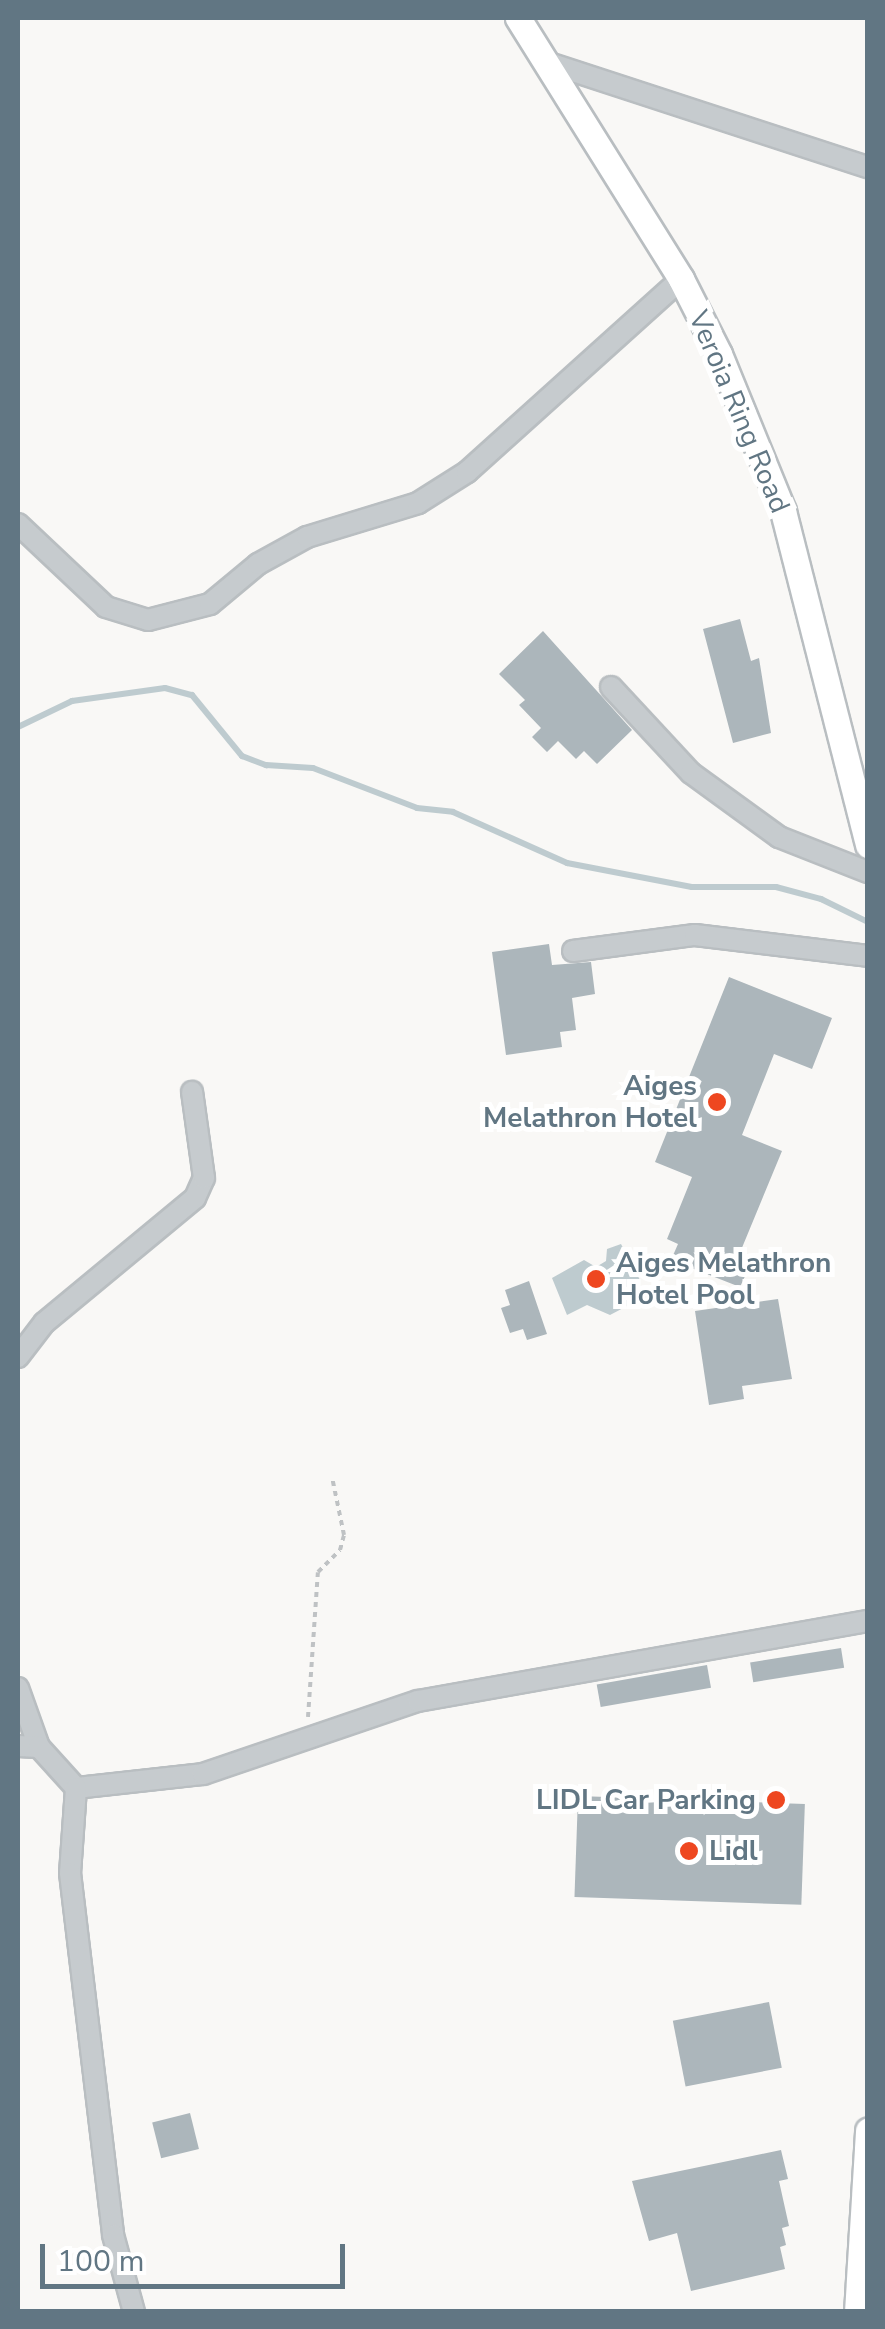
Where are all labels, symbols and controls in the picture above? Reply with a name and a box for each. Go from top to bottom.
street label: Verοia Ring Road [681,306,797,518]
place label: Aiges Melathron Hotel [483,1069,697,1135]
marker: Aiges Melathron Hotel [706,1091,728,1113]
place label: Aiges Melathron Hotel Pool [616,1246,831,1312]
marker: Aiges Melathron Hotel Pool [585,1268,607,1290]
place label: LIDL Car Parking [536,1783,756,1817]
marker: LIDL Car Parking [765,1789,787,1811]
place label: Lidl [709,1834,758,1868]
marker: Lidl [678,1840,700,1862]
scale bar [45,2224,350,2286]
text: 100 m [57,2241,144,2282]

